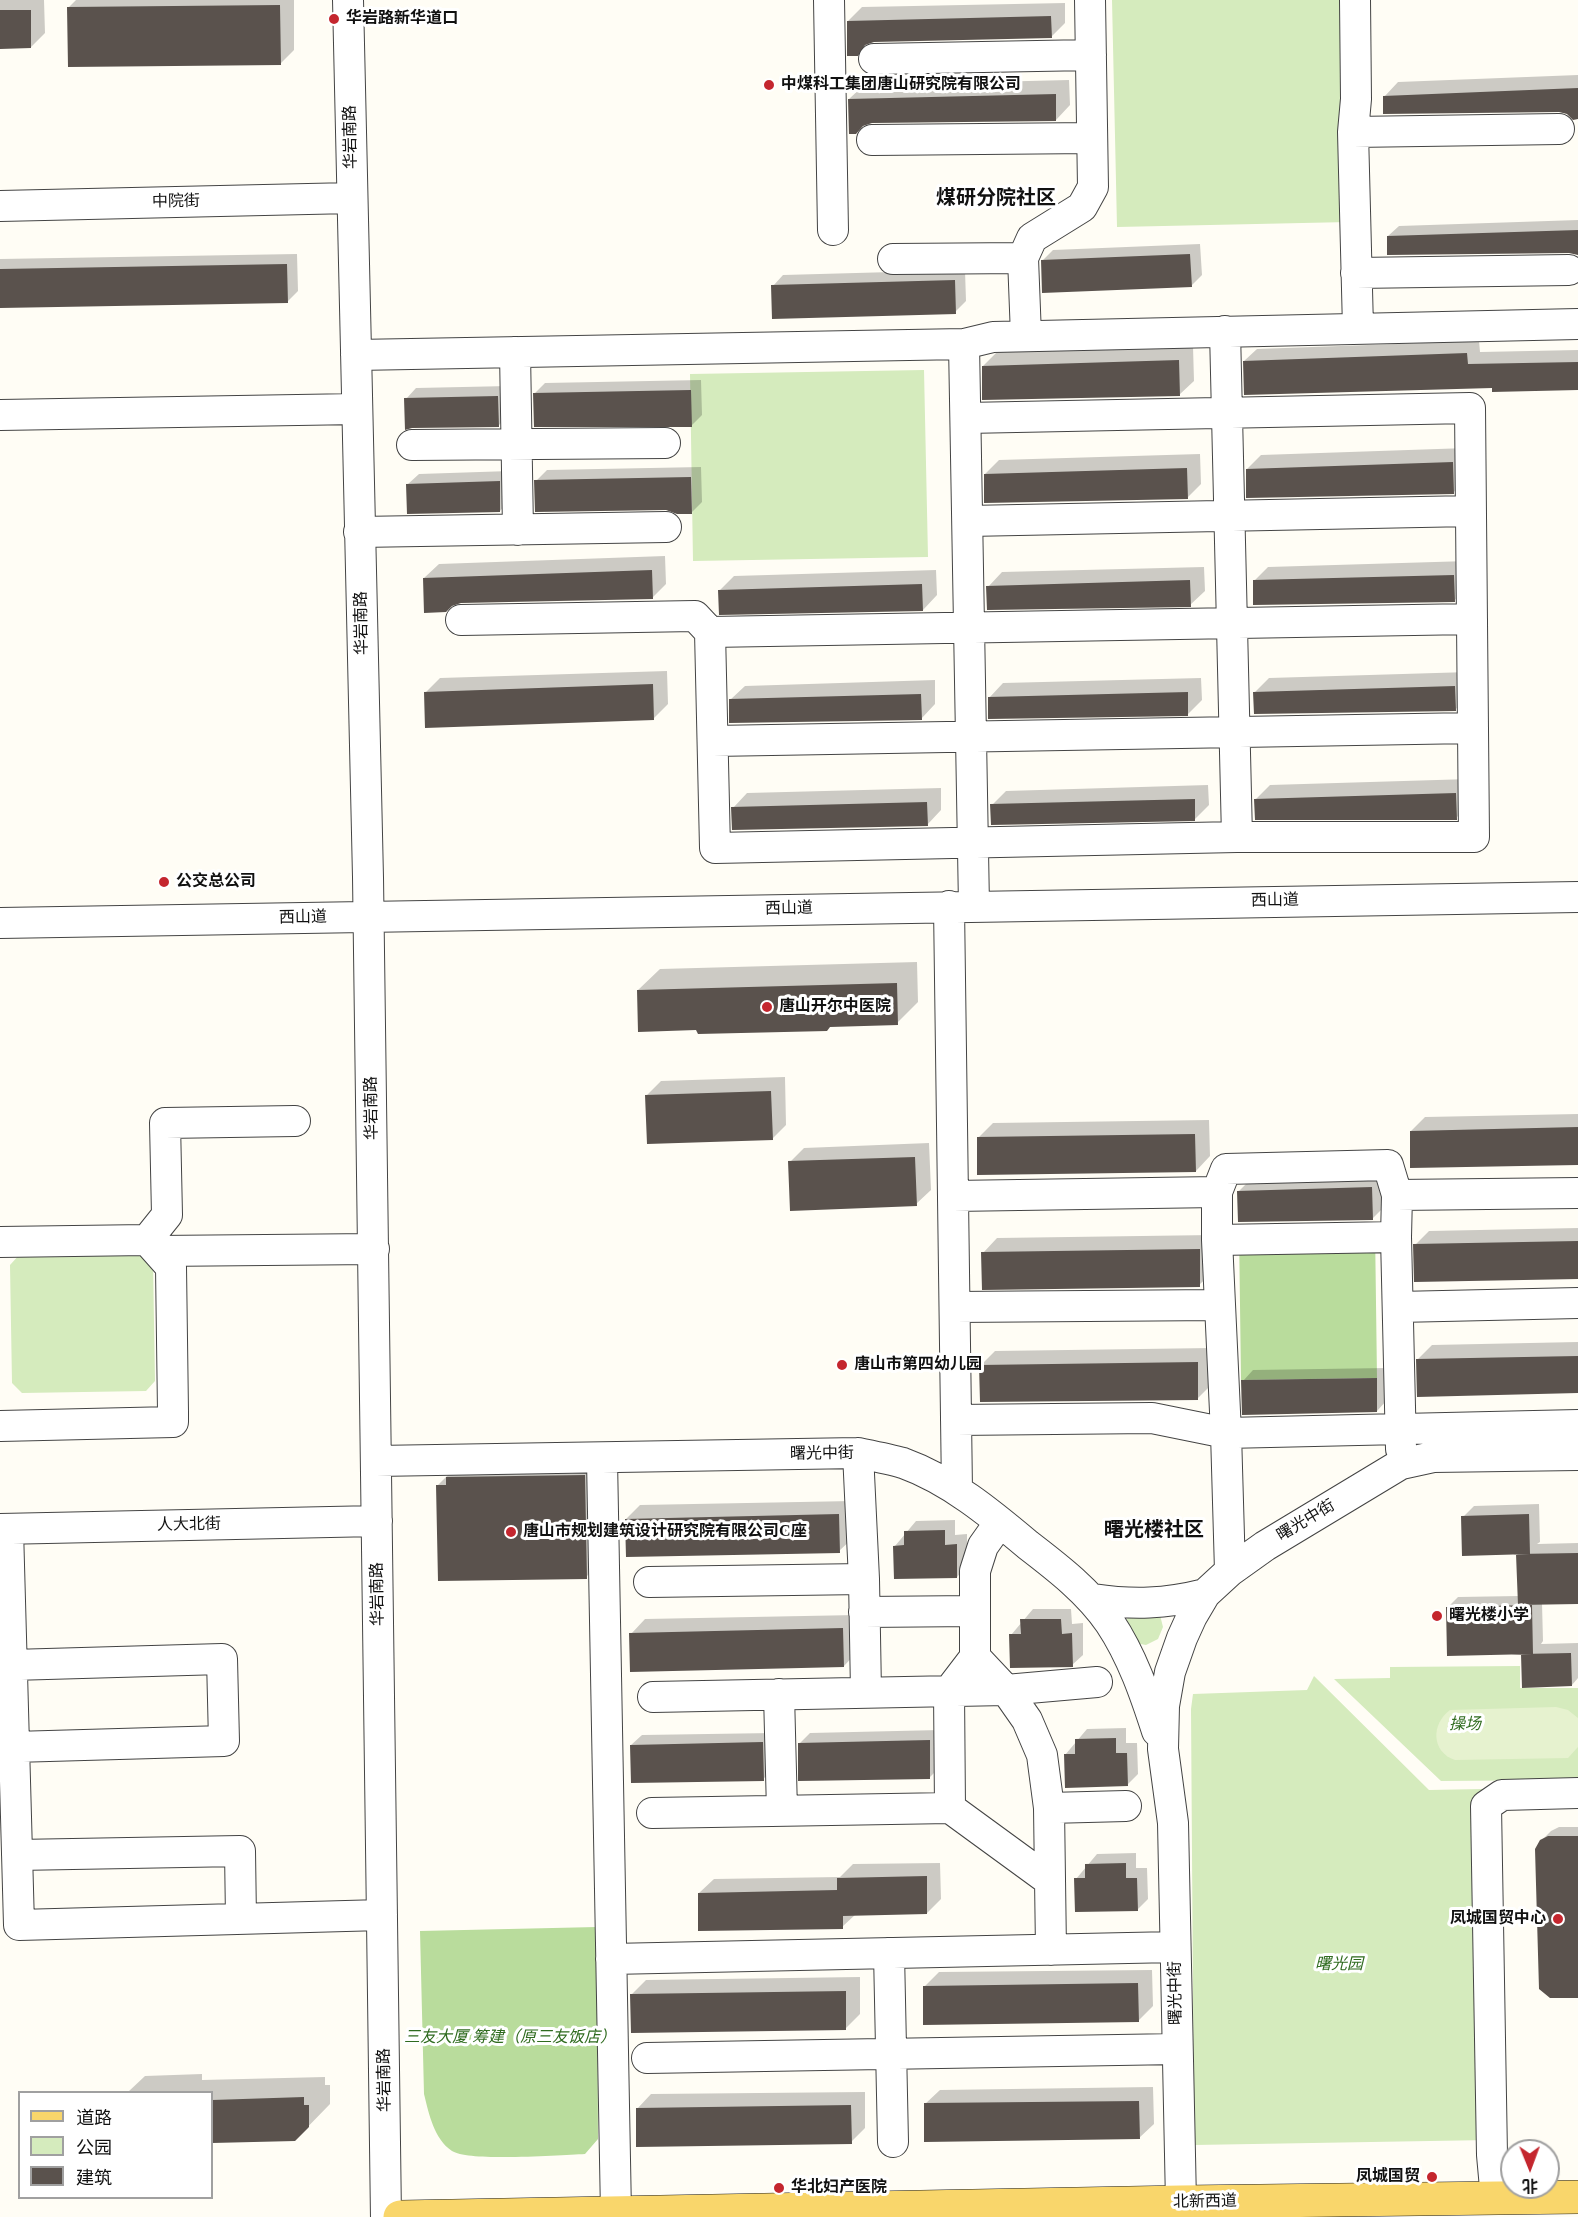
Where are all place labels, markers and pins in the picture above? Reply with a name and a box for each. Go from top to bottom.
place label: 华岩路新华道口 [346,9,458,29]
marker: 华岩路新华道口 [327,12,341,26]
place label: 中煤科工集团唐山研究院有限公司 [781,75,1021,95]
marker: 中煤科工集团唐山研究院有限公司 [762,78,776,92]
place label: 公交总公司 [176,872,256,892]
marker: 公交总公司 [157,875,171,889]
place label: 唐山开尔中医院 [779,997,891,1017]
marker: 唐山开尔中医院 [760,1000,774,1014]
place label: 唐山市第四幼儿园 [854,1355,982,1375]
marker: 唐山市第四幼儿园 [835,1358,849,1372]
place label: 唐山市规划建筑设计研究院有限公司C座 [523,1522,807,1542]
marker: 唐山市规划建筑设计研究院有限公司C座 [504,1525,518,1539]
place label: 曙光楼小学 [1449,1606,1529,1626]
marker: 曙光楼小学 [1430,1609,1444,1623]
place label: 凤城国贸中心 [1450,1909,1546,1929]
marker: 凤城国贸中心 [1551,1912,1565,1926]
place label: 凤城国贸 [1356,2167,1420,2187]
marker: 凤城国贸 [1425,2170,1439,2184]
place label: 华北妇产医院 [791,2178,887,2198]
marker: 华北妇产医院 [772,2181,786,2195]

